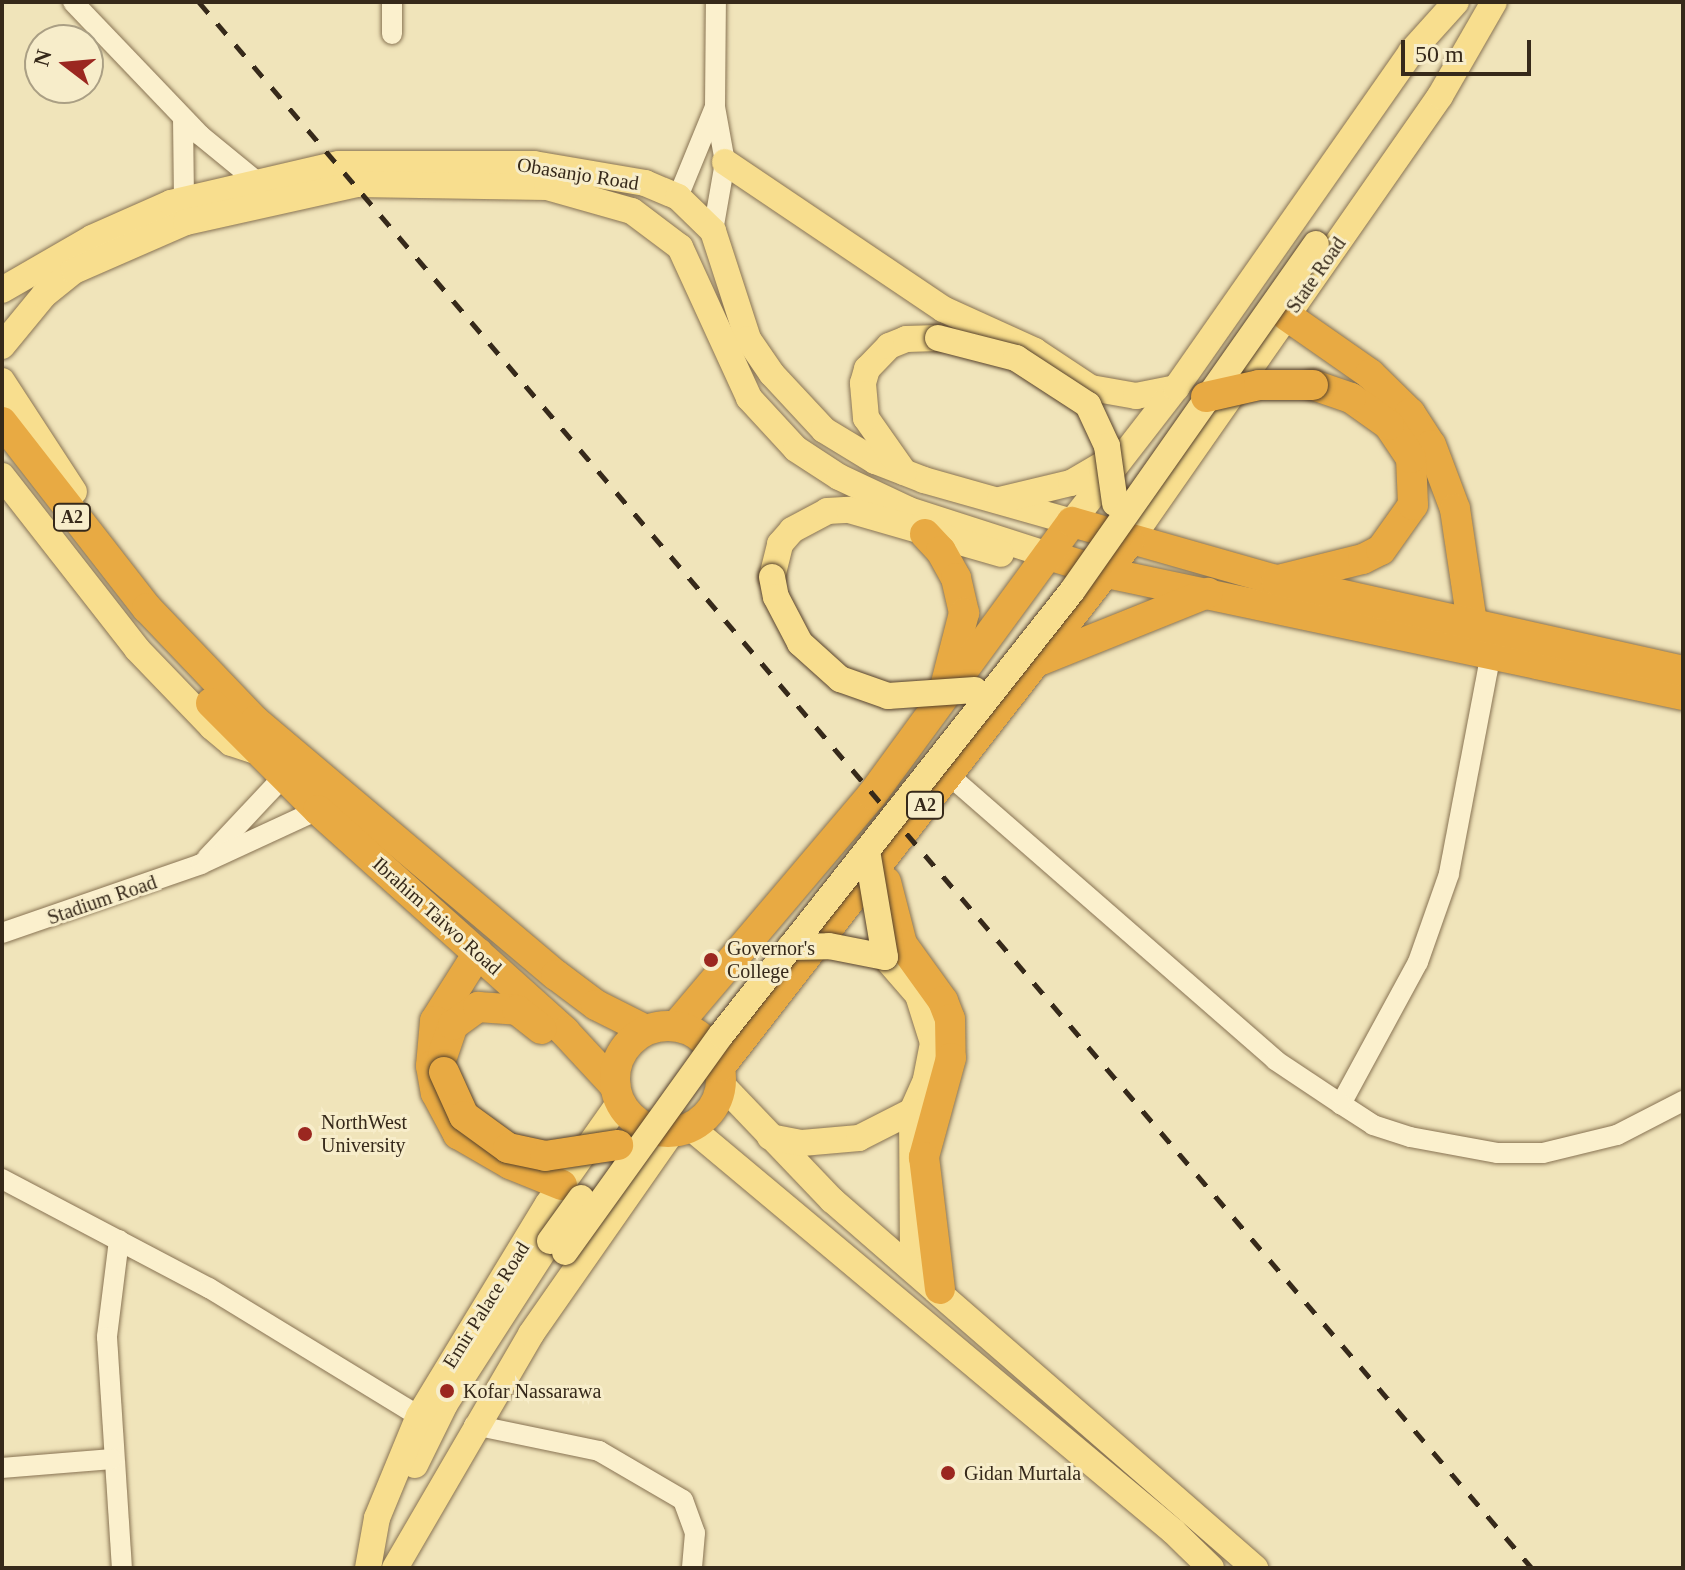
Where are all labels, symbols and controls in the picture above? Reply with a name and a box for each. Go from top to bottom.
north arrow [24,24,104,104]
scale bar [1405,24,1535,74]
text: 50 m [1415,41,1464,67]
text: N [28,47,57,69]
street label: Obasanjo Road [516,153,640,195]
street label: State Road [1281,232,1351,318]
road number: A2 [52,503,92,531]
road number: A2 [905,791,945,819]
street label: Ibrahim Taiwo Road [368,852,506,980]
street label: Stadium Road [44,870,160,930]
place label: Governor's College [727,936,815,983]
marker: Governor's College [702,951,720,969]
place label: NorthWest University [321,1110,407,1157]
marker: NorthWest University [296,1125,314,1143]
street label: Emir Palace Road [438,1237,534,1373]
place label: Kofar Nassarawa [463,1379,601,1403]
marker: Kofar Nassarawa [438,1382,456,1400]
place label: Gidan Murtala [964,1461,1081,1485]
marker: Gidan Murtala [939,1464,957,1482]

